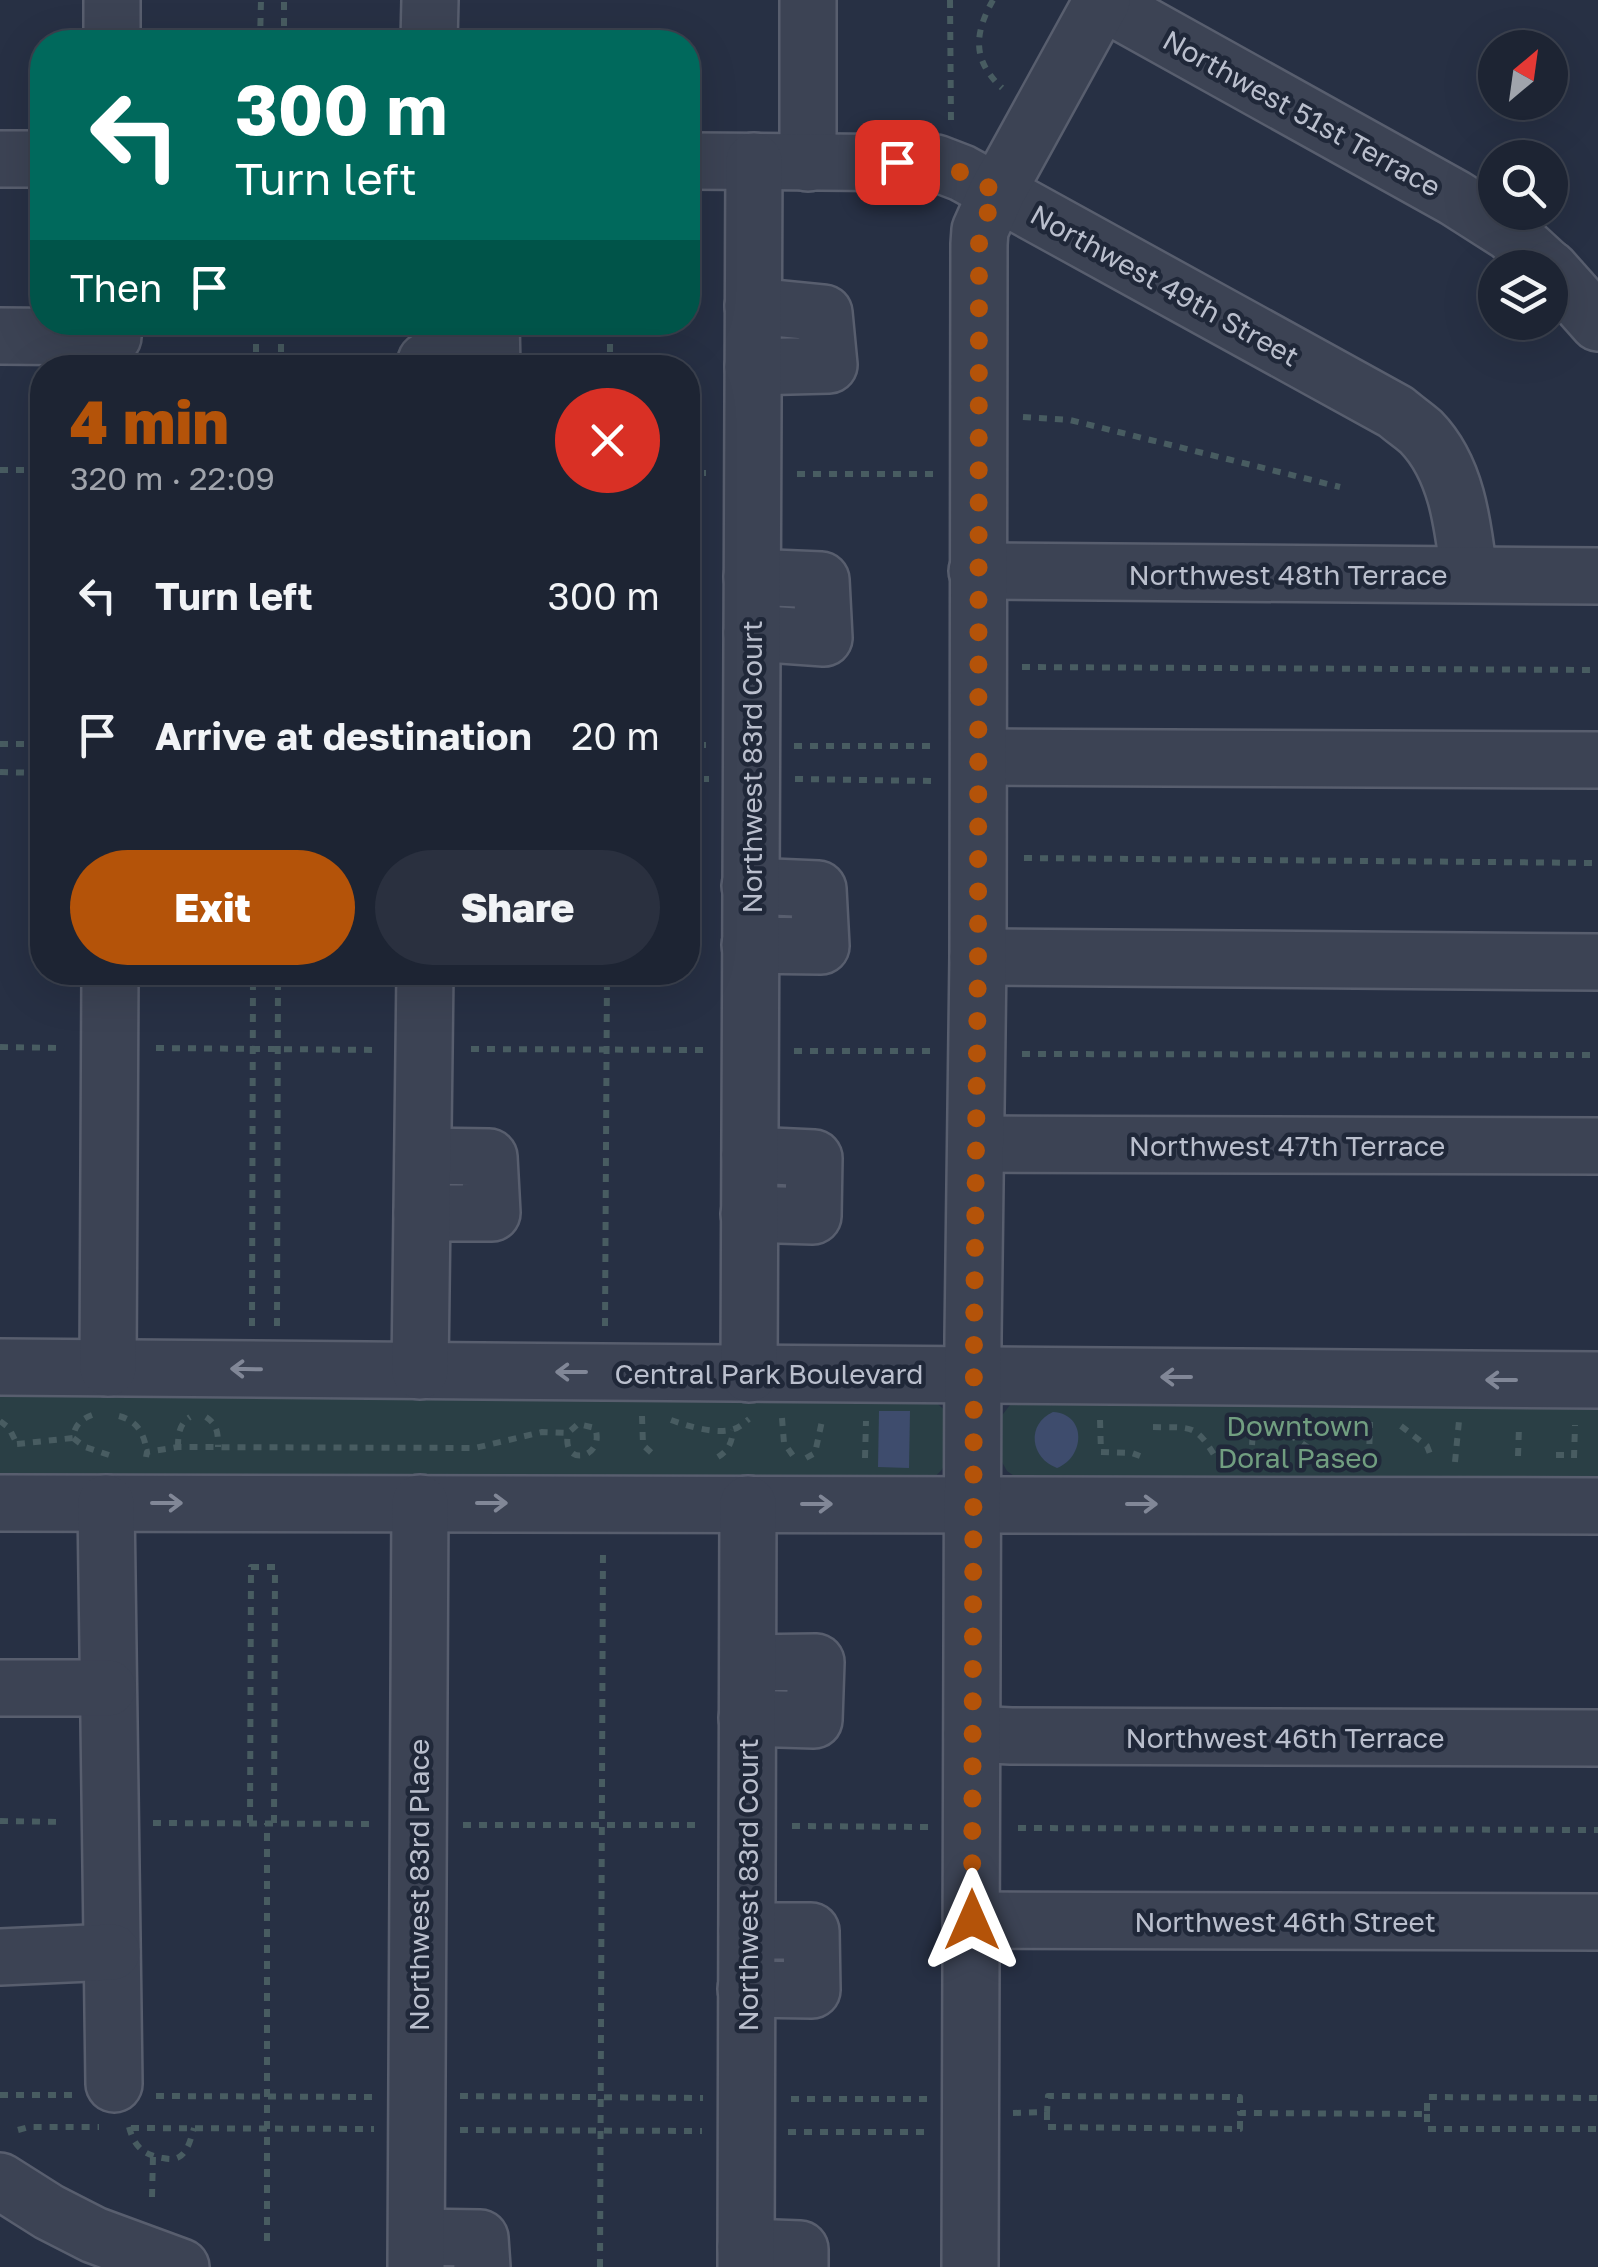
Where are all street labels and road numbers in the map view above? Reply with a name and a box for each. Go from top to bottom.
street label: Northwest 51st Terrace [1157,23,1447,203]
street label: Northwest 49th Street [1025,197,1305,373]
street label: Northwest 48th Terrace [1129,558,1447,591]
street label: Northwest 83rd Court [735,620,768,914]
street label: Northwest 47th Terrace [1129,1129,1445,1162]
street label: Central Park Boulevard [615,1357,923,1390]
street label: Northwest 46th Terrace [1126,1721,1444,1754]
street label: Northwest 83rd Court [731,1738,764,2032]
street label: Northwest 83rd Place [402,1739,435,2031]
street label: Northwest 46th Street [1134,1905,1436,1938]

